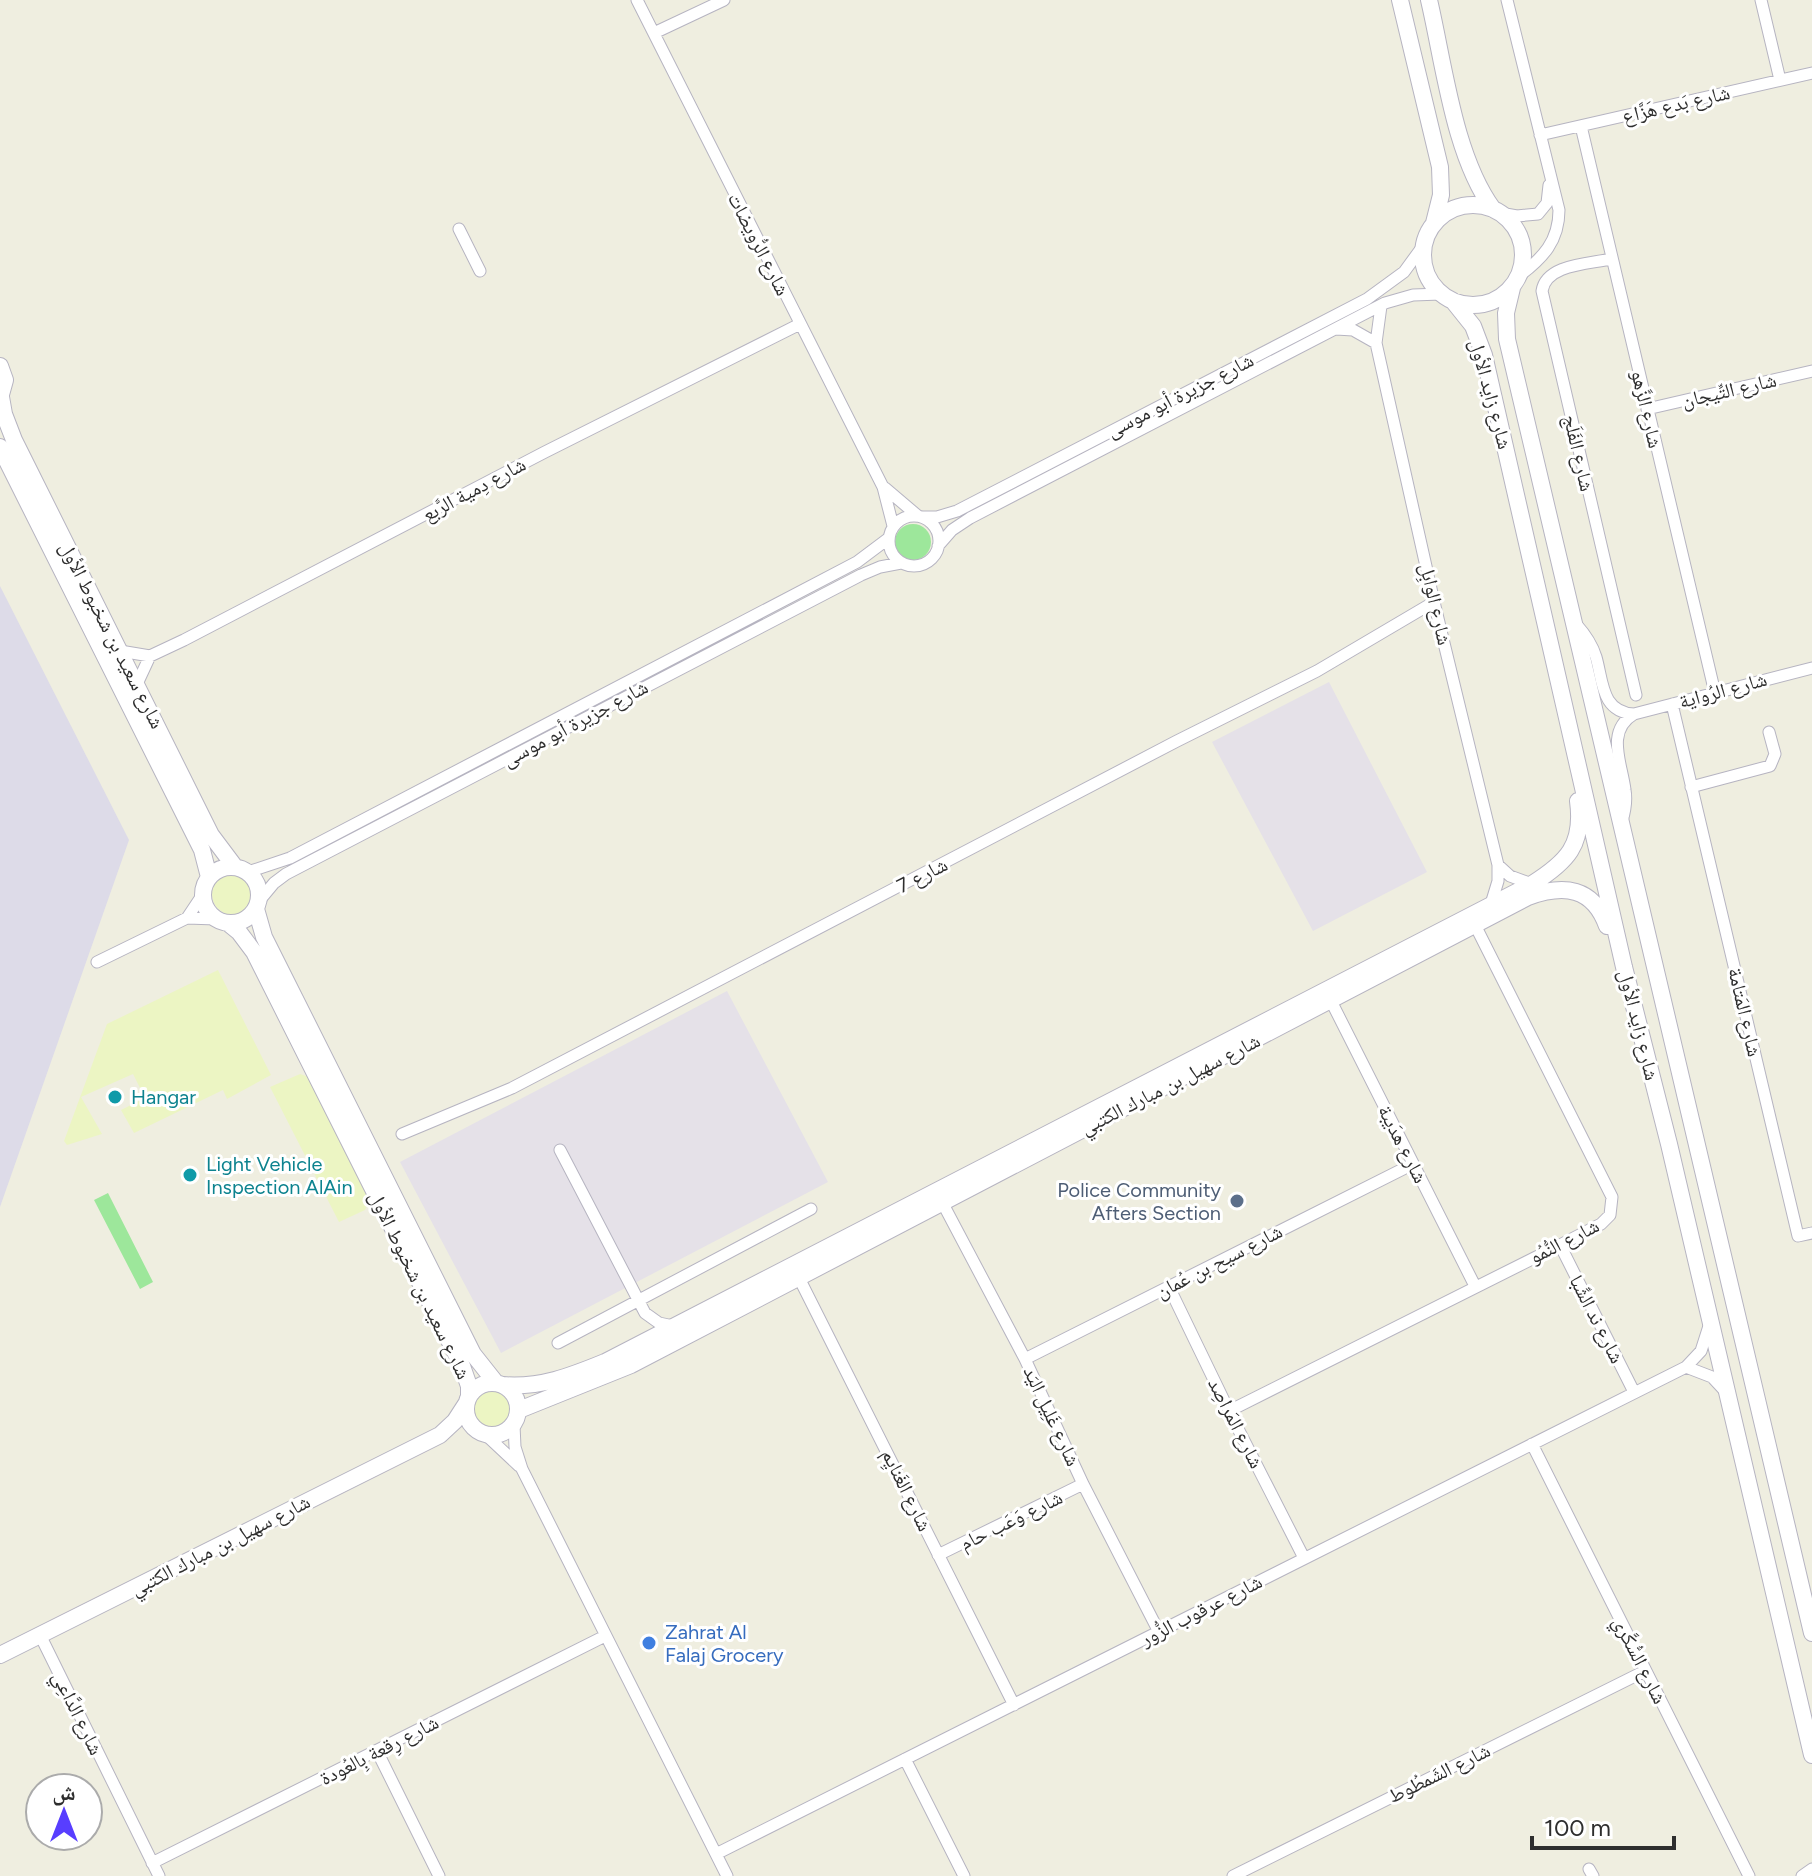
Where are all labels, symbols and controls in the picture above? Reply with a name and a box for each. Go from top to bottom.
street label: شارع بَدع هَزَّاع [1620,80,1733,129]
street label: شارع الرُّويضات [722,189,795,300]
street label: شارع زايد الأول [1464,336,1517,452]
street label: شارع جزيرة أبو موسى [1102,348,1258,443]
street label: شارع التِّيجان [1679,367,1779,414]
street label: شارع الزَّهو [1625,368,1668,451]
street label: شارع الفَلَج [1558,412,1599,494]
street label: شارع دِمية الرَّبع [418,452,530,527]
street label: شارع سعيد بن شخبوط الأول [54,538,170,733]
street label: شارع الوابِل [1412,561,1457,648]
street label: شارع الرُواية [1676,667,1770,714]
street label: شارع جزيرة أبو موسى [498,674,653,772]
street label: شارع 7 [893,852,952,899]
street label: شارع المَتامة [1722,965,1767,1059]
street label: شارع زايد الأول [1613,967,1664,1083]
street label: شارع سهيل بن مبارك الكتبي [1076,1028,1266,1143]
place label: Hangar [131,1085,196,1109]
marker: Hangar [106,1088,124,1106]
street label: شارع هدَيبة [1372,1101,1433,1187]
place label: Light Vehicle Inspection AlAin [206,1152,353,1199]
marker: Light Vehicle Inspection AlAin [181,1166,199,1184]
place label: Police Community Afters Section [1057,1178,1221,1225]
street label: شارع سعيد بن شخبوط الأول [363,1187,476,1384]
marker: Police Community Afters Section [1228,1192,1246,1210]
street label: شارع النُّمُو [1525,1213,1604,1270]
street label: شارع سيح بن عُمان [1152,1219,1287,1304]
street label: شارع ند الشِّبا [1564,1271,1629,1368]
street label: شارع غَلِيل اليَد [1017,1362,1086,1470]
street label: شارع المَراصِد [1202,1374,1269,1473]
street label: شارع الغَنايِم [874,1445,937,1536]
street label: شارع وَعَب حام [956,1485,1067,1557]
street label: شارع سهيل بن مبارك الكتبي [126,1489,316,1604]
street label: شارع عرقوب الزُّور [1135,1569,1266,1652]
street label: شارع السُّكَّري [1604,1612,1672,1710]
place label: Zahrat Al Falaj Grocery [665,1620,784,1667]
marker: Zahrat Al Falaj Grocery [640,1634,658,1652]
street label: شارع الدَّاعِي [44,1667,109,1761]
street label: شارع رِقعة بِالعُودة [316,1710,444,1793]
street label: شارع الشَمطُوط [1384,1738,1494,1809]
north arrow [24,1772,104,1852]
text: ش [52,1779,76,1806]
scale bar [1532,1800,1674,1850]
text: 100 m [1544,1813,1611,1842]

